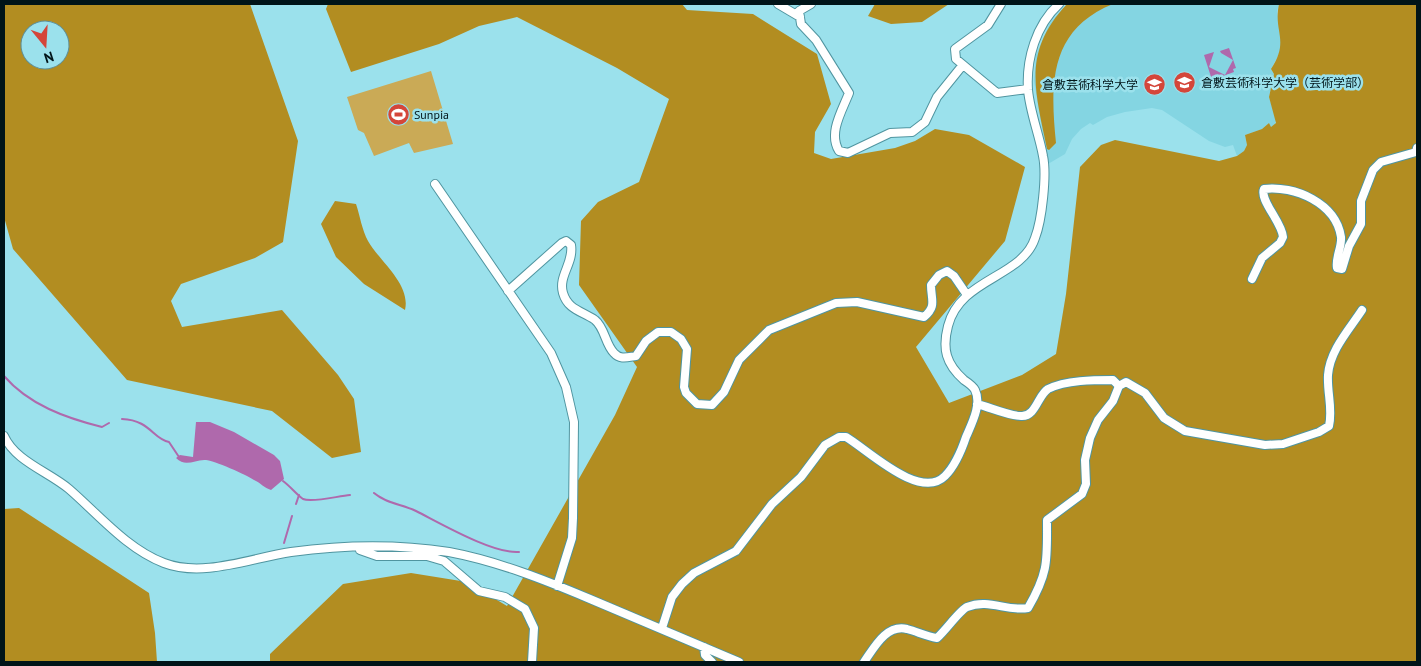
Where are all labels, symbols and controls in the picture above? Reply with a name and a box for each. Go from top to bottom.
north arrow [20,20,70,70]
text: N [42,47,56,67]
school or university icon: 倉敷芸術科学大学（芸術学部） [1173,70,1197,94]
school or university icon: 倉敷芸術科学大学 [1142,72,1166,96]
place label: 倉敷芸術科学大学（芸術学部） [1201,75,1369,90]
place label: 倉敷芸術科学大学 [1042,77,1138,92]
sports icon: Sunpia [386,102,410,126]
place label: Sunpia [414,107,449,122]

